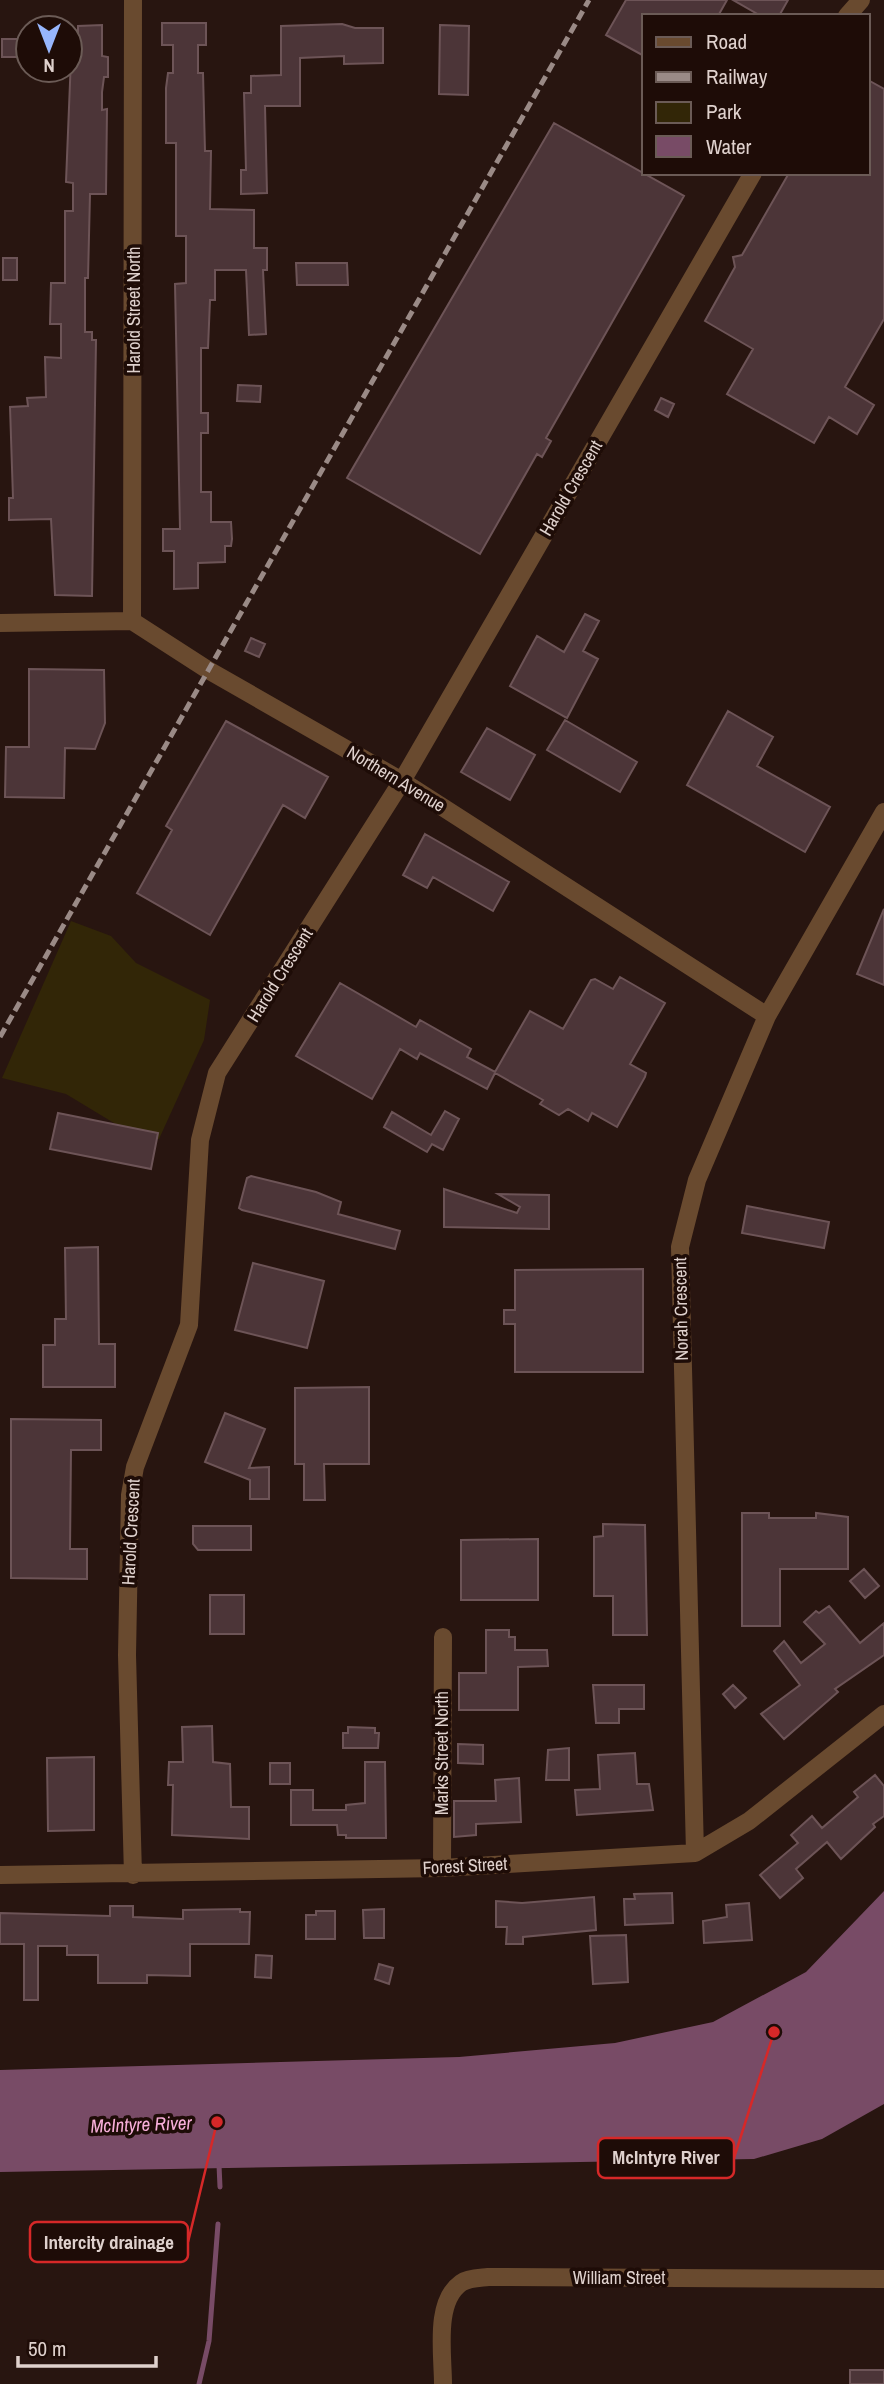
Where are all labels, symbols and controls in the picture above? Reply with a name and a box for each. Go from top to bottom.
north arrow [14,14,84,84]
legend [642,14,870,175]
text: Road [706,27,747,56]
text: N [43,53,55,79]
text: Railway [706,62,768,91]
text: Park [706,97,742,126]
text: Water [706,132,752,161]
street label: Harold Street North [121,246,146,374]
street label: Harold Crescent [533,435,608,540]
street label: Northern Avenue [342,739,450,818]
street label: Harold Crescent [241,923,318,1027]
street label: Norah Crescent [667,1257,694,1361]
street label: Harold Crescent [115,1478,146,1586]
street label: Marks Street North [429,1691,454,1815]
street label: Forest Street [422,1851,508,1880]
water label: McIntyre River [90,2109,193,2139]
callout: McIntyre River [598,2138,734,2178]
text: McIntyre River [612,2144,720,2170]
callout: Intercity drainage [30,2222,188,2262]
text: Intercity drainage [44,2229,174,2255]
street label: William Street [573,2265,665,2290]
scale bar [18,2324,156,2368]
text: 50 m [28,2334,66,2363]

